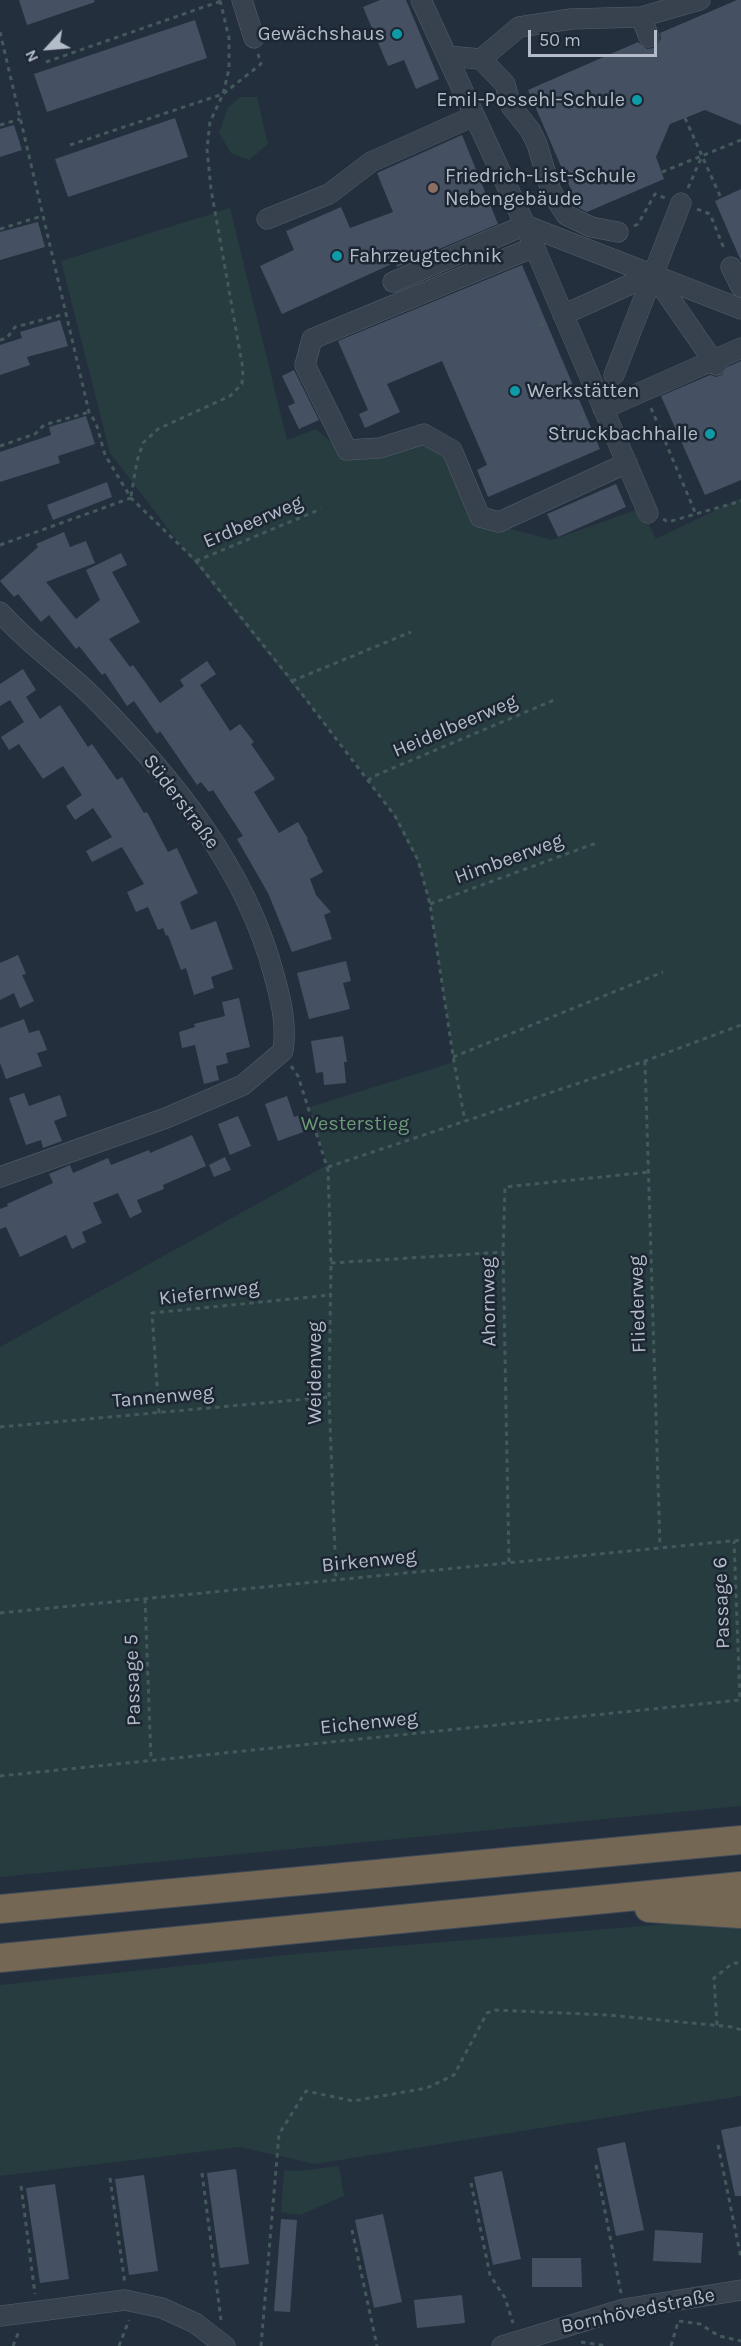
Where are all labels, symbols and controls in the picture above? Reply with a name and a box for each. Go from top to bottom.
north arrow [18,18,78,78]
scale bar [531,18,660,56]
place label: Gewächshaus [258,22,385,46]
marker: Gewächshaus [390,27,404,41]
text: 50 m [539,29,581,51]
text: N [20,47,42,65]
place label: Emil-Possehl-Schule [436,88,625,112]
marker: Emil-Possehl-Schule [630,93,644,107]
place label: Friedrich-List-Schule Nebengebäude [445,164,636,211]
marker: Friedrich-List-Schule Nebengebäude [426,181,440,195]
place label: Fahrzeugtechnik [349,244,502,268]
marker: Fahrzeugtechnik [330,249,344,263]
place label: Werkstätten [527,379,639,403]
marker: Werkstätten [508,384,522,398]
place label: Struckbachhalle [548,422,698,446]
marker: Struckbachhalle [703,427,717,441]
street label: Erdbeerweg [200,490,306,554]
street label: Heidelbeerweg [389,689,521,763]
street label: Süderstraße [138,750,224,854]
street label: Himbeerweg [451,828,567,890]
park label: Westerstieg [301,1112,409,1136]
street label: Fliederweg [624,1255,652,1353]
street label: Ahornweg [476,1257,502,1347]
street label: Kiefernweg [157,1275,261,1311]
street label: Weidenweg [303,1321,327,1425]
street label: Tannenweg [111,1381,215,1413]
street label: Birkenweg [320,1544,418,1578]
street label: Passage 6 [708,1557,736,1649]
street label: Passage 5 [119,1634,147,1726]
street label: Eichenweg [319,1706,419,1740]
street label: Bornhövedstraße [559,2283,717,2339]

